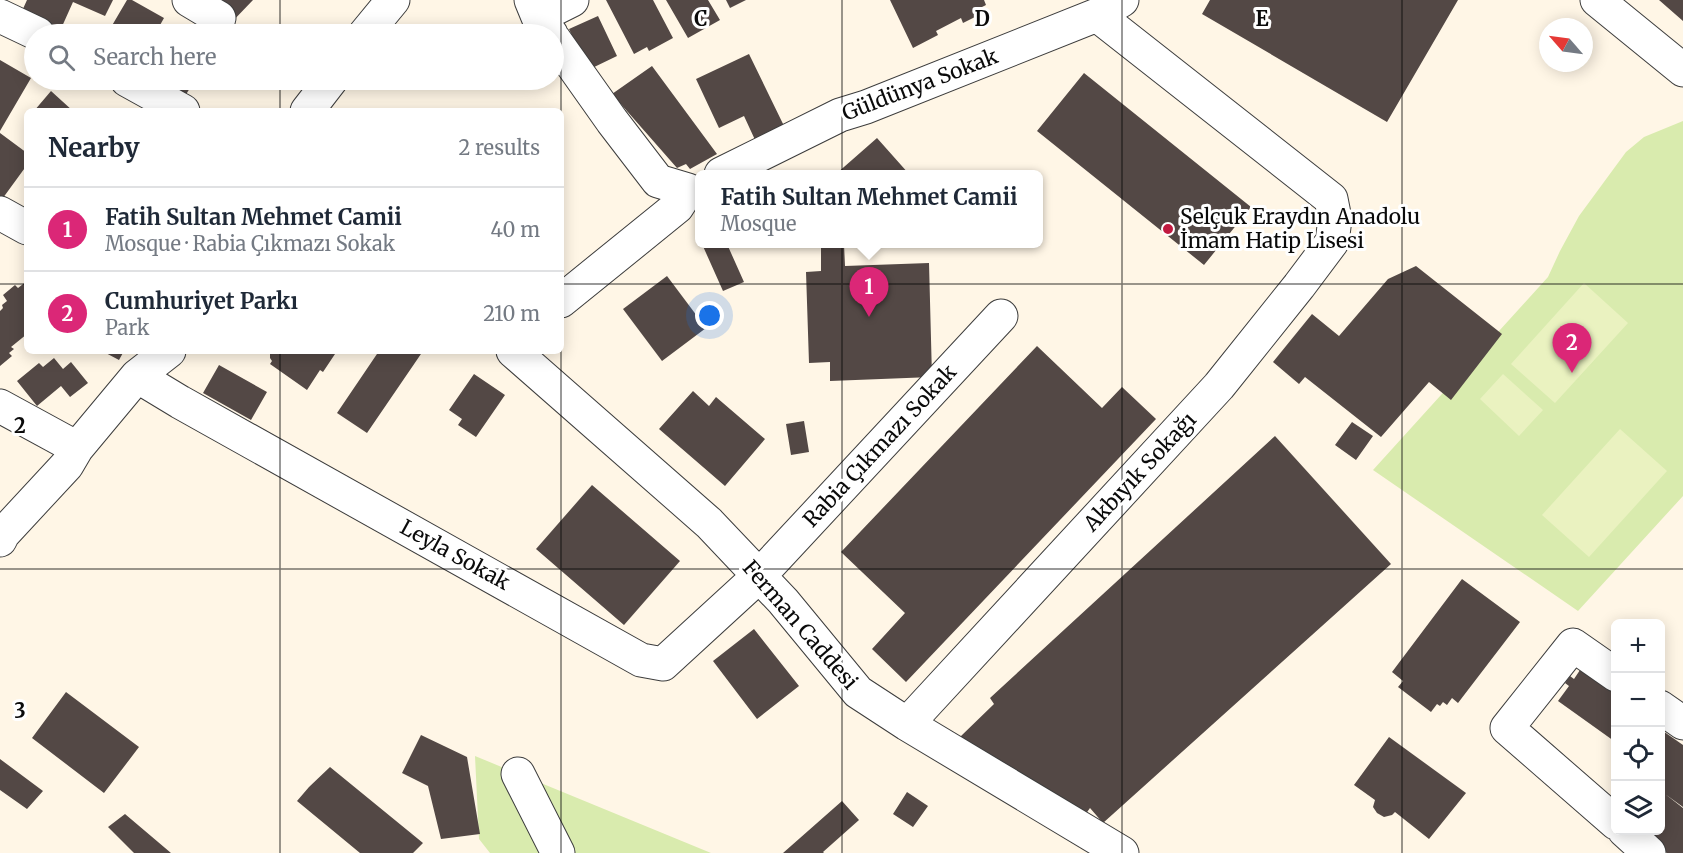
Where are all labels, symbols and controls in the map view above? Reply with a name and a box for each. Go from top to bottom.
text: C [694,6,708,31]
text: D [974,6,990,31]
text: E [1255,6,1269,31]
north arrow [1539,18,1593,72]
search box [24,24,564,90]
icon: search [45,41,78,74]
street label: Güldünya Sokak [838,42,1002,127]
text: Search here [93,43,216,71]
text: Nearby [48,131,140,164]
text: 2 results [458,135,540,160]
popup [695,170,1043,248]
text: Fatih Sultan Mehmet Camii [721,183,1017,211]
text: Fatih Sultan Mehmet Camii [105,203,402,231]
place label: Selçuk Eraydın Anadolu İmam Hatip Lisesi [1180,203,1420,254]
text: Mosque [721,211,796,236]
text: 1 [63,217,72,242]
text: 40 m [490,217,540,242]
marker: Selçuk Eraydın Anadolu İmam Hatip Lisesi [1161,222,1175,236]
text: Mosque · Rabia Çıkmazı Sokak [105,231,395,256]
pin: 1 [850,268,888,317]
text: Cumhuriyet Parkı [105,287,298,315]
text: 2 [62,301,73,326]
text: 210 m [483,301,540,326]
your location [695,301,724,330]
text: Park [105,315,149,340]
pin: 2 [1552,324,1592,373]
street label: Rabia Çıkmazı Sokak [797,358,963,533]
street label: Akbıyık Sokağı [1077,406,1202,538]
text: 2 [14,413,26,438]
street label: Leyla Sokak [396,513,515,596]
street label: Ferman Caddesi [737,555,864,695]
map controls [1611,619,1665,835]
button: + [1611,619,1665,673]
button: − [1611,673,1665,727]
text: 3 [14,698,26,723]
button: locate [1611,727,1665,781]
button: layers [1611,781,1665,835]

